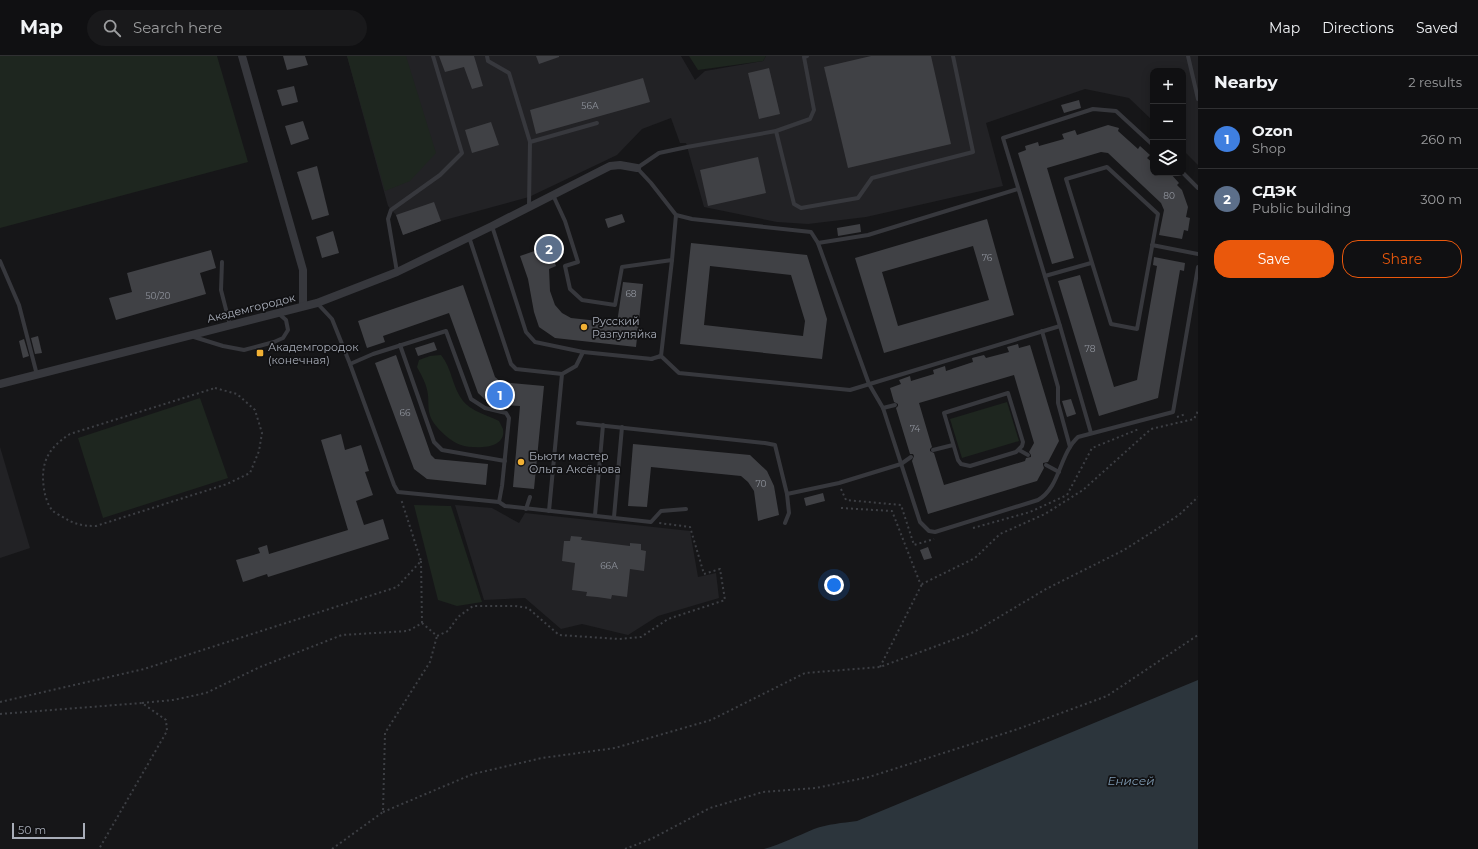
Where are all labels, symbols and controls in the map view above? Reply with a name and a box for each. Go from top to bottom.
search box [87,10,367,46]
text: Map [20,16,63,39]
icon: search [101,17,123,39]
text: Search here [133,18,222,37]
text: Map [1269,19,1300,37]
text: Directions [1322,19,1394,37]
text: Saved [1416,19,1458,37]
map controls [1150,68,1186,176]
button: + [1150,68,1186,104]
text: Nearby [1214,72,1278,92]
text: 2 results [1408,74,1462,90]
house number: 56А [581,100,599,111]
button: − [1150,104,1186,140]
text: Ozon [1252,121,1293,140]
text: 1 [1224,131,1230,147]
text: 260 m [1421,131,1462,147]
button: layers [1150,140,1186,176]
text: Shop [1252,140,1286,156]
text: СДЭК [1252,181,1297,200]
house number: 80 [1163,190,1175,201]
text: 2 [1223,191,1231,207]
text: 300 m [1420,191,1462,207]
text: Public building [1252,200,1351,216]
pin: 2 [536,234,562,264]
button: Save [1214,240,1334,278]
button: Share [1342,240,1462,278]
house number: 76 [982,252,993,263]
house number: 68 [625,288,637,299]
house number: 50/20 [146,290,171,301]
street label: Академгородок [205,290,297,326]
place label: Русский Разгуляйка [592,314,657,341]
marker: Русский Разгуляйка [579,322,589,332]
place label: Академгородок (конечная) [268,340,359,367]
house number: 78 [1085,343,1096,354]
marker: Академгородок (конечная) [255,348,265,358]
pin: 1 [487,380,513,410]
house number: 66 [400,407,411,418]
house number: 74 [910,423,920,434]
place label: Бьюти мастер Oльга Аксёнова [529,449,621,476]
marker: Бьюти мастер Oльга Аксёнова [516,457,526,467]
house number: 70 [755,478,767,489]
house number: 66А [600,560,618,571]
your location [824,575,844,595]
water label: Енисей [1108,773,1154,788]
scale bar [12,821,85,840]
text: 50 m [18,823,46,837]

